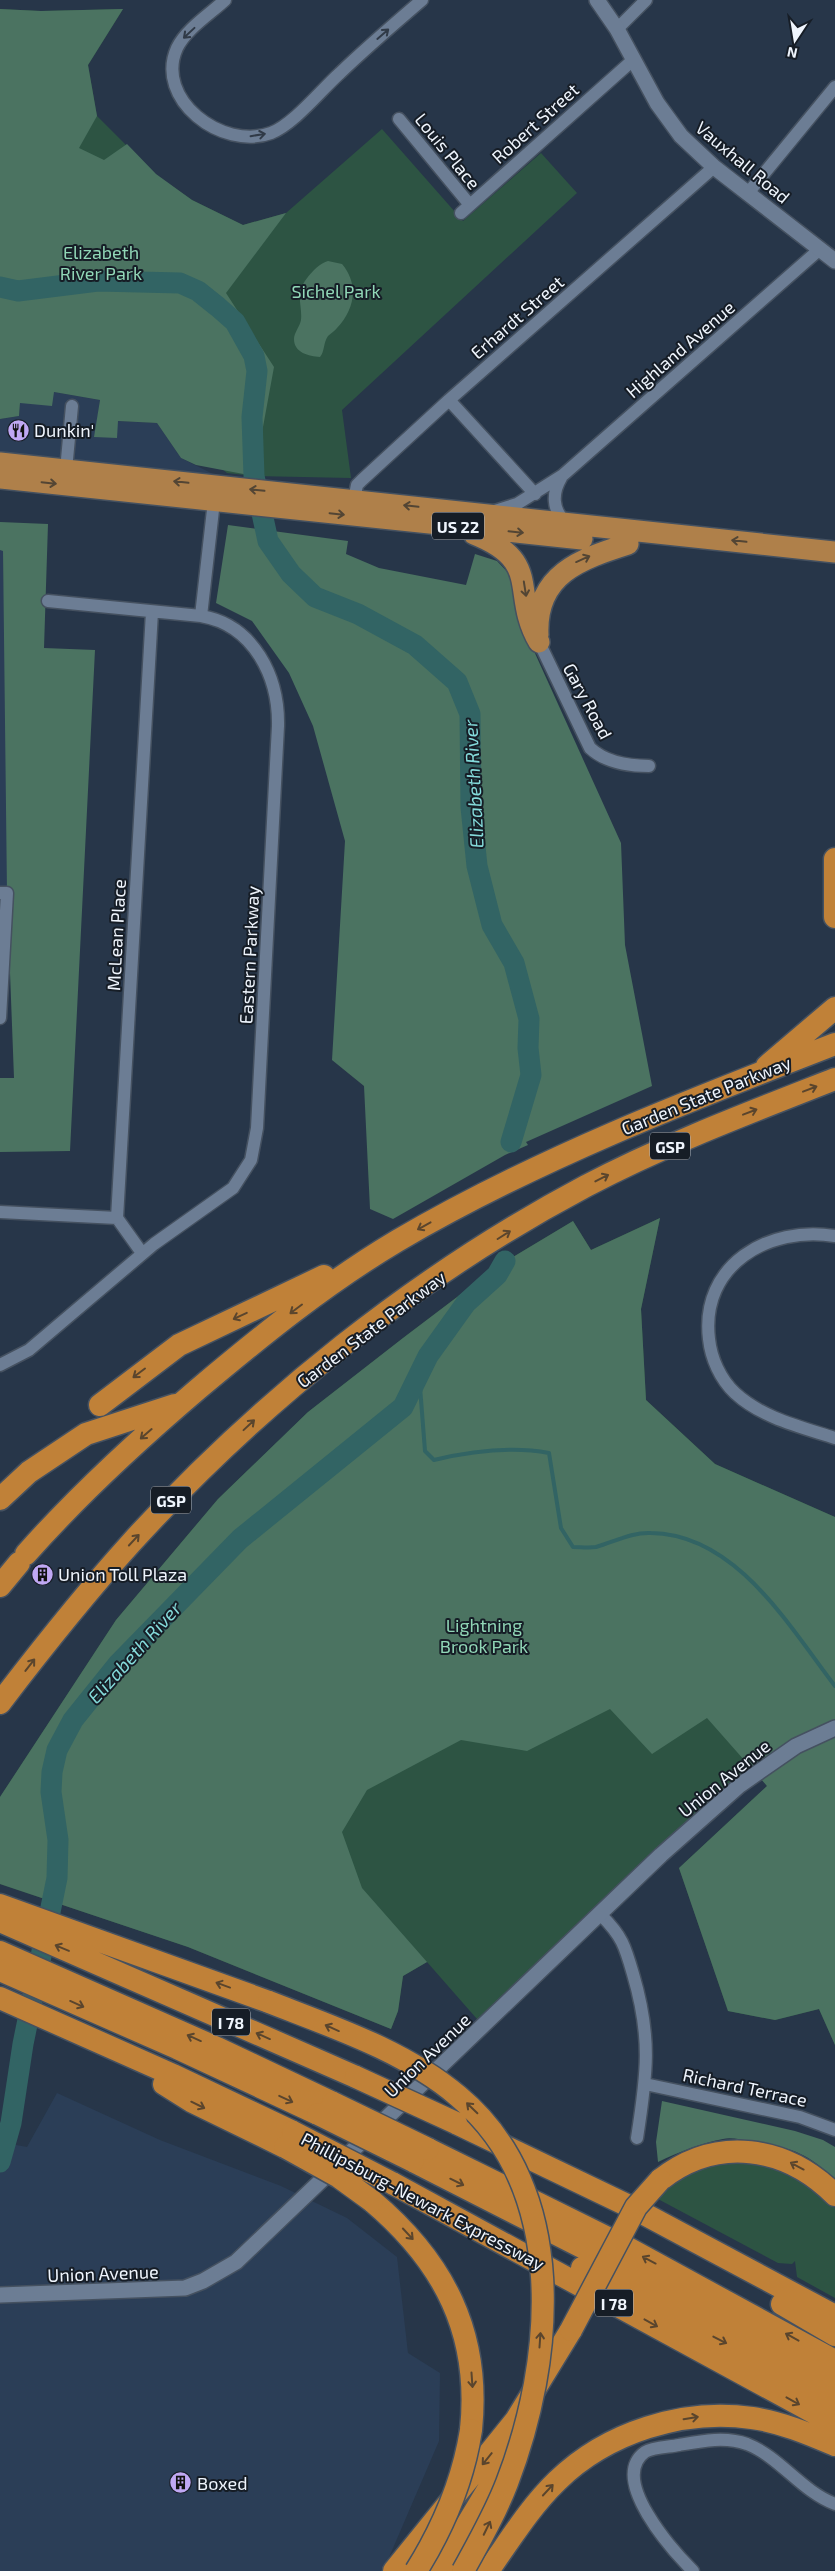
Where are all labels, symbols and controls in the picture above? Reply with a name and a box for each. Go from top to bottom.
north arrow [770,15,820,65]
one-way arrow [183,27,196,39]
one-way arrow [376,28,389,40]
text: N [785,44,799,63]
street label: Robert Street [487,78,583,168]
street label: Louis Place [411,109,485,193]
street label: Vauxhall Road [691,116,795,208]
one-way arrow [250,130,266,140]
park label: Elizabeth River Park [60,241,142,284]
street label: Erhardt Street [466,271,568,363]
park label: Sichel Park [291,280,381,302]
street label: Highland Avenue [621,296,739,402]
restaurant icon: Dunkin' [6,418,30,442]
place label: Dunkin' [34,419,94,441]
one-way arrow [173,477,189,487]
one-way arrow [40,478,56,488]
one-way arrow [249,485,265,495]
one-way arrow [403,501,419,511]
one-way arrow [329,509,345,519]
road number: US 22 [432,512,484,540]
one-way arrow [508,528,524,537]
one-way arrow [731,536,747,546]
one-way arrow [575,554,590,564]
one-way arrow [520,581,530,597]
street label: Gary Road [559,659,617,743]
water label: Elizabeth River [458,719,488,849]
street label: McLean Place [102,879,130,991]
street label: Eastern Parkway [234,885,264,1025]
street label: Garden State Parkway [618,1051,794,1139]
one-way arrow [802,1084,817,1093]
one-way arrow [742,1107,757,1116]
road number: GSP [650,1132,690,1160]
one-way arrow [594,1173,609,1183]
one-way arrow [417,1222,432,1231]
one-way arrow [496,1229,510,1239]
street label: Garden State Parkway [292,1265,450,1392]
one-way arrow [289,1304,303,1314]
one-way arrow [233,1312,248,1321]
one-way arrow [133,1367,146,1378]
one-way arrow [242,1419,255,1431]
one-way arrow [140,1429,153,1440]
road number: GSP [151,1486,191,1514]
one-way arrow [128,1534,140,1546]
building icon: Union Toll Plaza [30,1562,54,1586]
place label: Union Toll Plaza [58,1563,187,1585]
water label: Elizabeth River [82,1596,186,1708]
park label: Lightning Brook Park [440,1614,528,1657]
one-way arrow [24,1659,35,1672]
street label: Union Avenue [674,1734,774,1822]
one-way arrow [55,1942,70,1952]
one-way arrow [216,1980,231,1989]
one-way arrow [69,1999,84,2009]
road number: I 78 [212,2008,250,2035]
street label: Union Avenue [379,2008,475,2102]
one-way arrow [325,2022,340,2032]
one-way arrow [256,2031,271,2041]
one-way arrow [187,2032,202,2042]
street label: Richard Terrace [681,2063,809,2111]
one-way arrow [278,2095,293,2104]
one-way arrow [191,2100,206,2110]
one-way arrow [465,2102,478,2114]
street label: Phillipsburg-Newark Expressway [298,2127,549,2275]
one-way arrow [789,2161,804,2171]
one-way arrow [449,2177,464,2187]
one-way arrow [402,2227,414,2240]
one-way arrow [642,2255,657,2265]
street label: Union Avenue [47,2260,159,2286]
road number: I 78 [595,2290,633,2316]
one-way arrow [643,2318,657,2328]
one-way arrow [536,2332,545,2348]
one-way arrow [785,2332,800,2342]
one-way arrow [712,2336,727,2345]
one-way arrow [467,2371,476,2387]
one-way arrow [785,2397,800,2406]
one-way arrow [683,2413,699,2423]
one-way arrow [481,2452,492,2465]
building icon: Boxed [169,2471,193,2495]
place label: Boxed [197,2472,247,2494]
one-way arrow [542,2483,554,2496]
one-way arrow [482,2521,492,2536]

